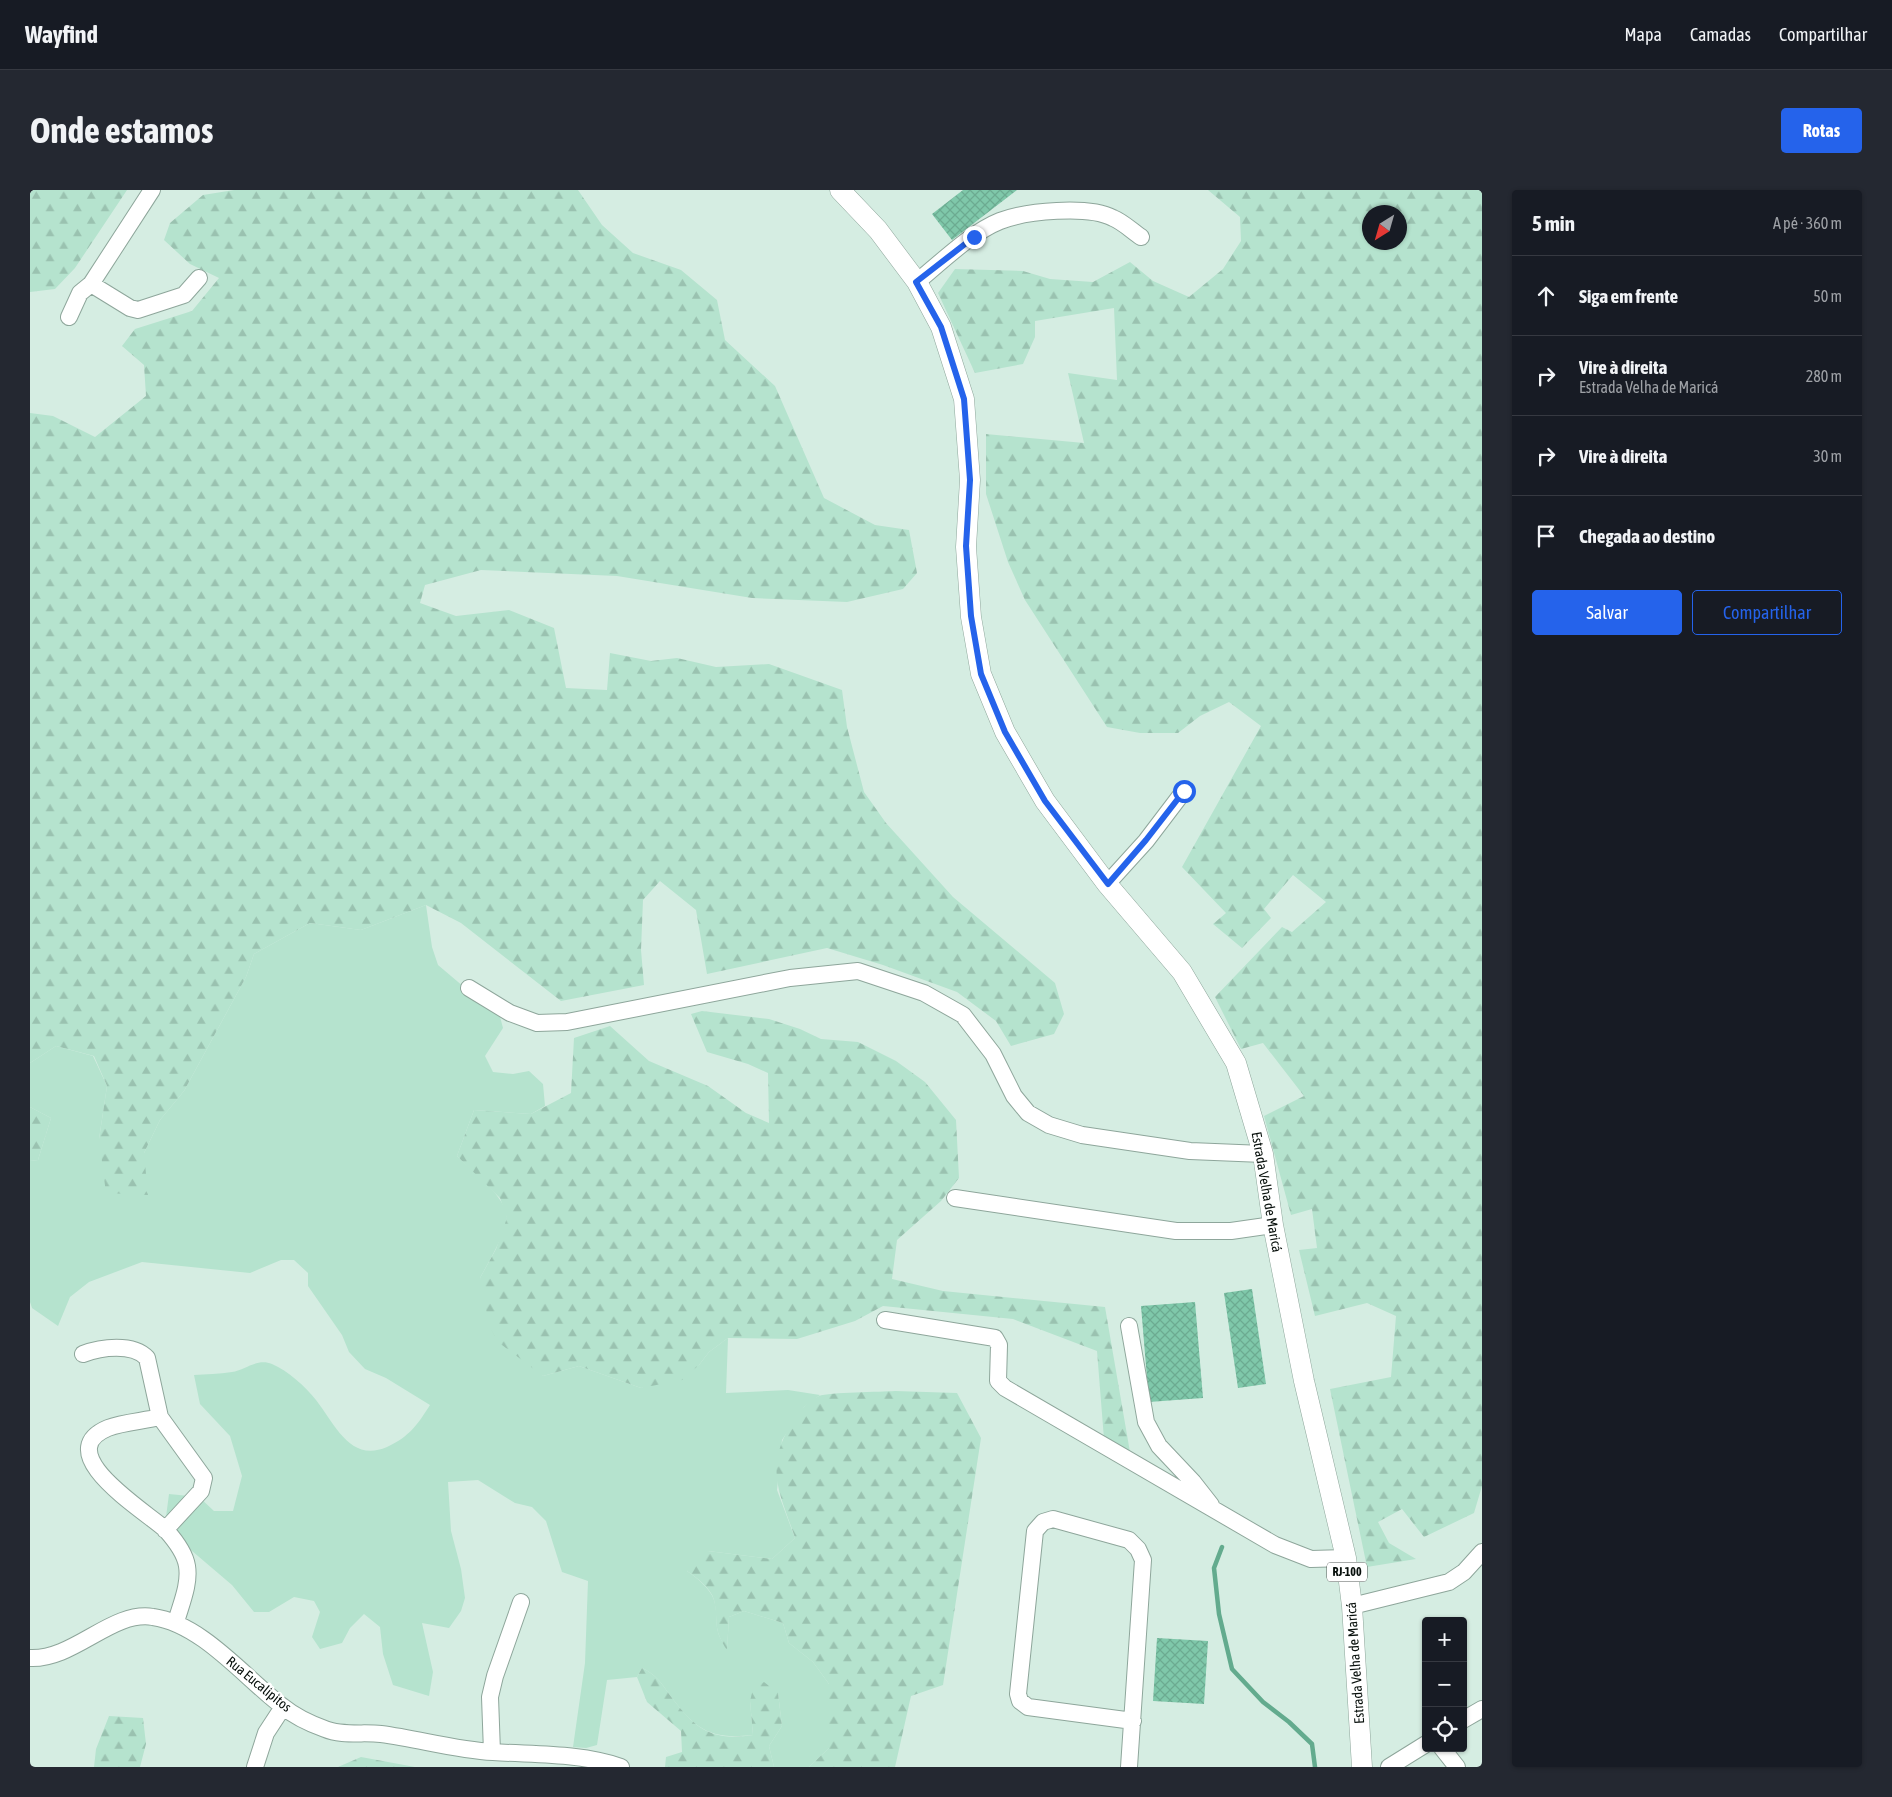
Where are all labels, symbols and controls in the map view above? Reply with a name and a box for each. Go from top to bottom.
text: Wayfind [25,21,98,48]
text: Mapa [1625,24,1662,45]
text: Camadas [1690,24,1751,45]
text: Compartilhar [1779,24,1867,45]
button: Rotas [1781,108,1862,153]
text: Onde estamos [30,110,213,150]
north arrow [1362,205,1407,250]
text: 5 min [1532,211,1575,235]
text: A pé · 360 m [1773,214,1842,232]
route end [963,226,986,249]
icon: ahead [1532,282,1560,310]
text: Siga em frente [1579,285,1678,307]
text: 50 m [1813,287,1842,305]
text: Vire à direita [1579,356,1667,378]
icon: right [1532,362,1560,390]
text: 280 m [1806,367,1842,385]
text: Estrada Velha de Maricá [1579,378,1718,396]
icon: right [1532,442,1560,470]
text: Vire à direita [1579,445,1667,467]
text: 30 m [1813,447,1842,465]
icon: arrive [1532,522,1560,550]
text: Chegada ao destino [1579,525,1715,547]
button: Salvar [1532,590,1682,635]
button: Compartilhar [1692,590,1842,635]
route start [1173,780,1196,803]
street label: Estrada Velha de Maricá [1249,1131,1285,1253]
road number: RJ-100 [1327,1562,1367,1581]
street label: Estrada Velha de Maricá [1343,1602,1367,1724]
map controls [1422,1617,1467,1752]
button: + [1422,1617,1467,1662]
street label: Rua Eucalipitos [223,1653,295,1715]
button: − [1422,1662,1467,1707]
button: locate [1422,1707,1467,1752]

